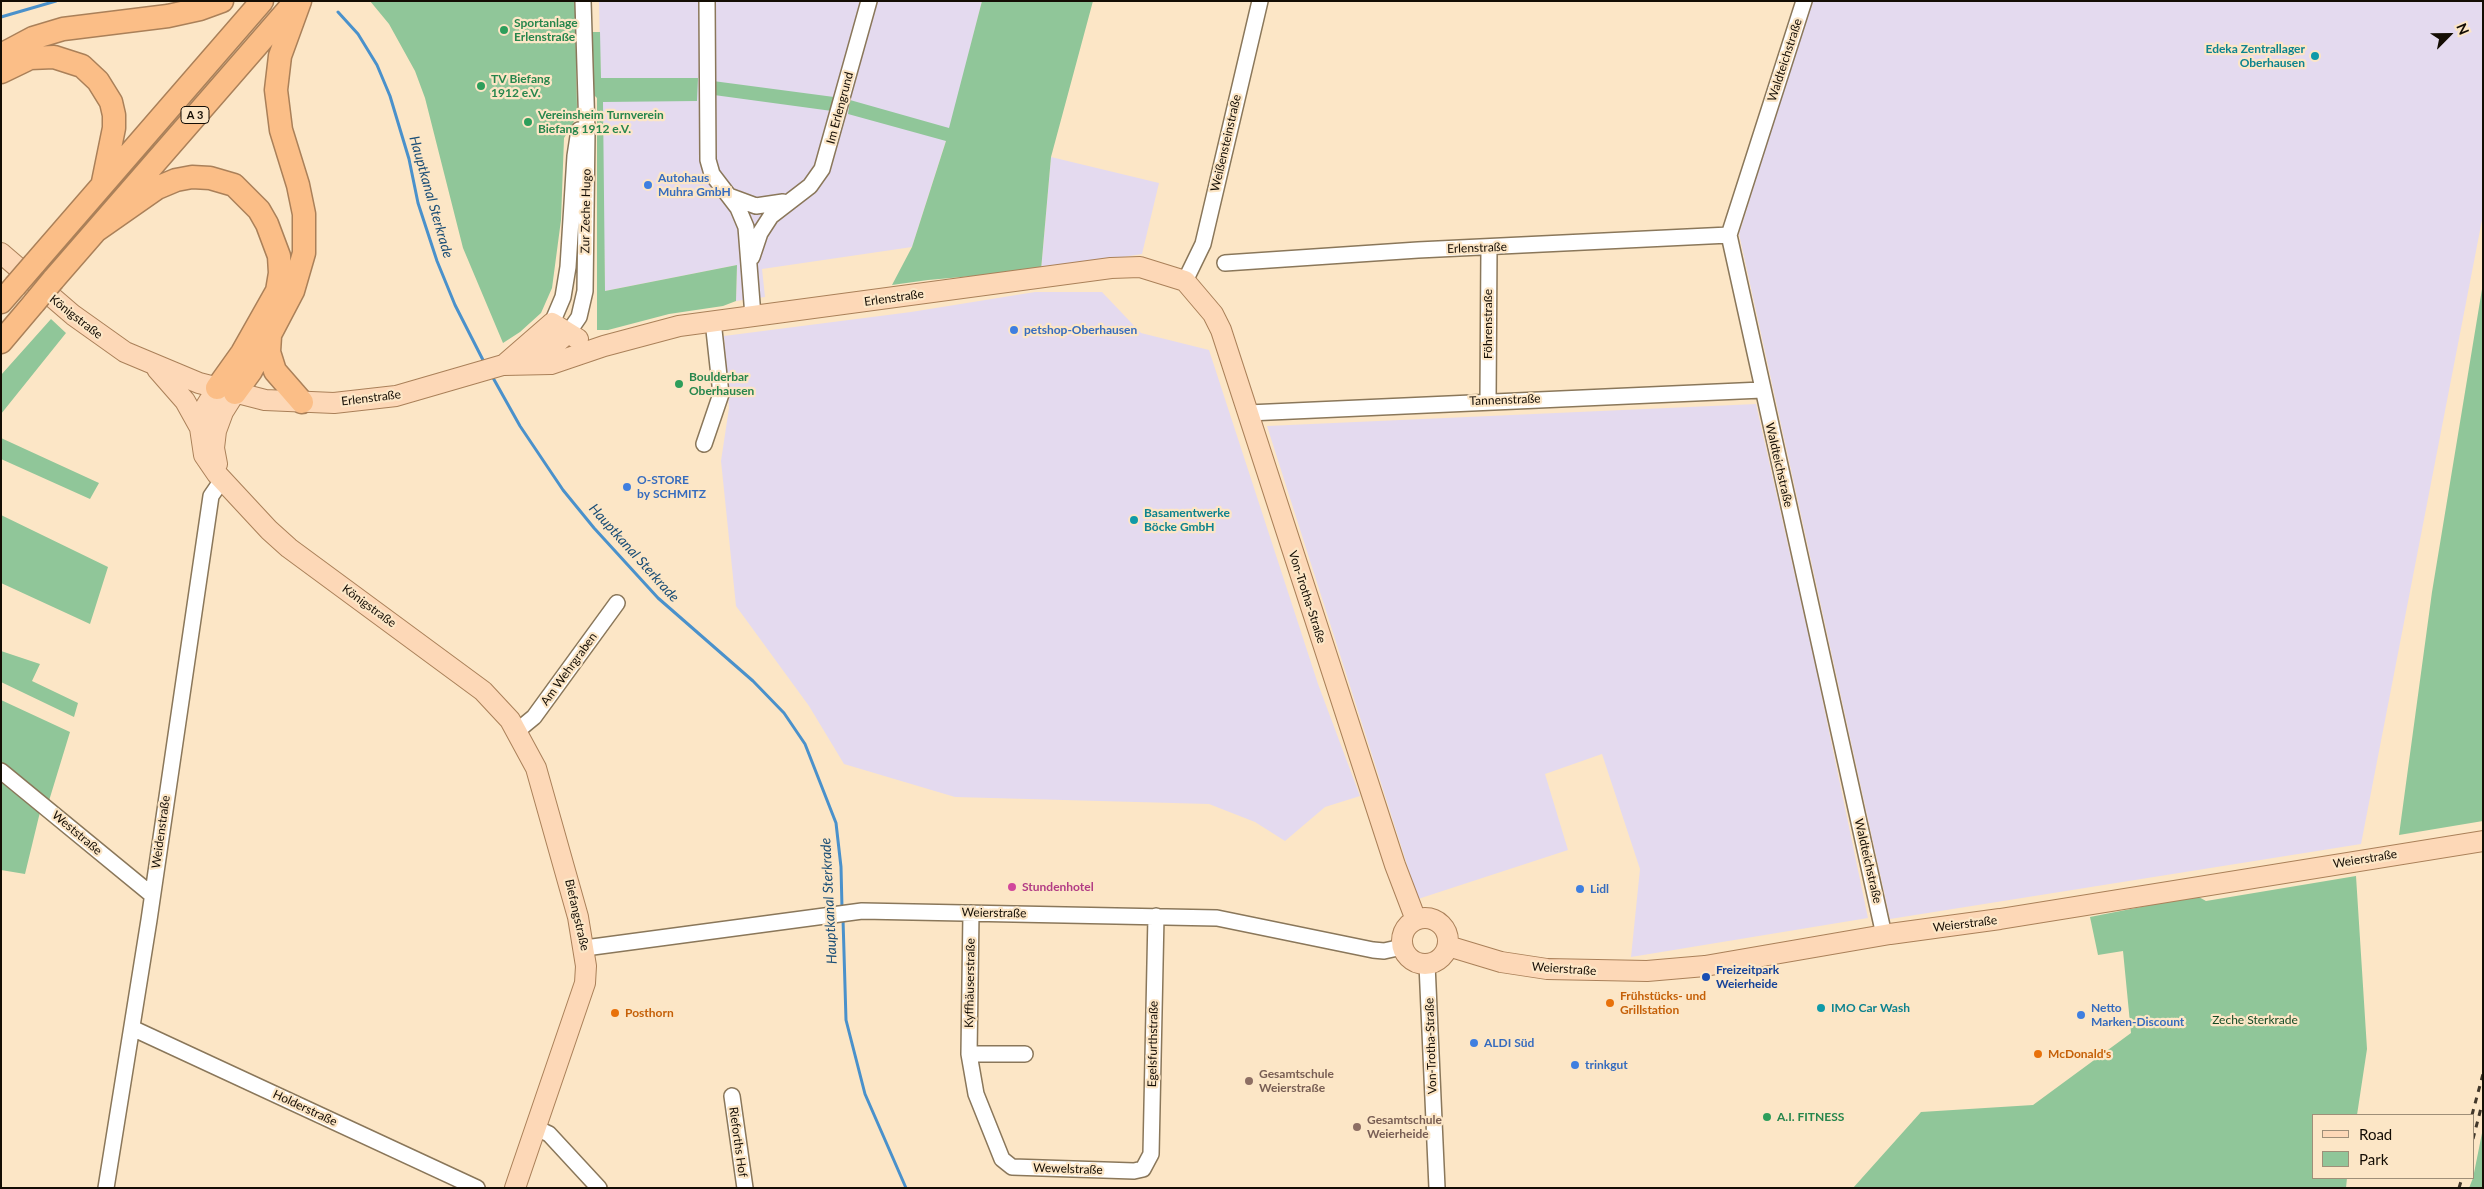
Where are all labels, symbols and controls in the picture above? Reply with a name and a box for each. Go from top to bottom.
north arrow [2424,10,2474,60]
place label: Sportanlage Erlenstraße [514,16,578,44]
street label: Waldteichstraße [1765,17,1805,103]
text: N [2453,21,2473,37]
marker: Sportanlage Erlenstraße [498,24,510,36]
place label: Edeka Zentrallager Oberhausen [2205,42,2305,70]
marker: Edeka Zentrallager Oberhausen [2309,50,2321,62]
street label: Im Erlengrund [823,70,857,146]
place label: TV Biefang 1912 e.V. [491,72,550,100]
marker: TV Biefang 1912 e.V. [475,80,487,92]
street label: Weißensteinstraße [1208,93,1244,193]
road number: A 3 [181,106,209,124]
place label: Vereinsheim Turnverein Biefang 1912 e.V. [538,108,664,136]
marker: Vereinsheim Turnverein Biefang 1912 e.V. [522,116,534,128]
water label: Hauptkanal Sterkrade [405,134,457,260]
street label: Zur Zeche Hugo [578,168,594,254]
place label: Autohaus Muhra GmbH [658,171,731,199]
marker: Autohaus Muhra GmbH [642,179,654,191]
street label: Erlenstraße [1447,240,1507,256]
street label: Erlenstraße [863,287,925,309]
street label: Föhrenstraße [1481,289,1495,359]
street label: Königstraße [47,292,105,342]
place label: petshop-Oberhausen [1024,323,1137,337]
marker: petshop-Oberhausen [1008,324,1020,336]
place label: Boulderbar Oberhausen [689,370,754,398]
marker: Boulderbar Oberhausen [673,378,685,390]
street label: Erlenstraße [340,387,402,409]
street label: Tannenstraße [1469,392,1541,408]
street label: Waldteichstraße [1762,421,1796,509]
place label: O-STORE by SCHMITZ [637,473,706,501]
marker: O-STORE by SCHMITZ [621,481,633,493]
water label: Hauptkanal Sterkrade [585,500,683,606]
place label: Basamentwerke Böcke GmbH [1144,506,1230,534]
marker: Basamentwerke Böcke GmbH [1128,514,1140,526]
street label: Von-Trotha-Straße [1285,549,1329,645]
street label: Königstraße [339,582,399,630]
street label: Am Wehrgraben [538,630,600,708]
street label: Weidenstraße [149,794,173,870]
street label: Weststraße [49,808,105,858]
street label: Waldteichstraße [1851,817,1885,905]
water label: Hauptkanal Sterkrade [817,837,841,965]
street label: Weierstraße [2332,847,2398,871]
street label: Biefangstraße [562,878,592,952]
place label: Stundenhotel [1022,880,1094,894]
marker: Stundenhotel [1006,881,1018,893]
place label: Lidl [1590,882,1609,896]
marker: Lidl [1574,883,1586,895]
street label: Weierstraße [962,905,1026,921]
street label: Weierstraße [1932,913,1998,935]
street label: Kyffhäuserstraße [962,938,978,1028]
street label: Weierstraße [1531,960,1597,978]
place label: Freizeitpark Weierheide [1716,963,1779,991]
marker: Freizeitpark Weierheide [1700,971,1712,983]
place label: Frühstücks- und Grillstation [1620,989,1706,1017]
marker: Frühstücks- und Grillstation [1604,997,1616,1009]
street label: Von-Trotha-Straße [1422,998,1440,1094]
street label: Egelsfurthstraße [1145,1001,1161,1087]
place label: IMO Car Wash [1831,1001,1910,1015]
place label: Netto Marken-Discount [2091,1001,2184,1029]
marker: IMO Car Wash [1815,1002,1827,1014]
place label: Posthorn [625,1006,674,1020]
marker: Posthorn [609,1007,621,1019]
marker: Netto Marken-Discount [2075,1009,2087,1021]
park label: Zeche Sterkrade [2212,1013,2298,1027]
place label: ALDI Süd [1484,1036,1534,1050]
marker: ALDI Süd [1468,1037,1480,1049]
place label: McDonald's [2048,1047,2111,1061]
marker: McDonald's [2032,1048,2044,1060]
place label: trinkgut [1585,1058,1628,1072]
marker: trinkgut [1569,1059,1581,1071]
place label: Gesamtschule Weierstraße [1259,1067,1334,1095]
marker: Gesamtschule Weierstraße [1243,1075,1255,1087]
street label: Holderstraße [271,1087,339,1129]
street label: Rieforths Hof [726,1106,750,1178]
place label: A.I. FITNESS [1777,1110,1844,1124]
marker: A.I. FITNESS [1761,1111,1773,1123]
place label: Gesamtschule Weierheide [1367,1113,1442,1141]
legend [2312,1114,2474,1179]
marker: Gesamtschule Weierheide [1351,1121,1363,1133]
text: Road [2359,1125,2392,1143]
text: Park [2359,1150,2388,1168]
street label: Wewelstraße [1033,1161,1103,1177]

